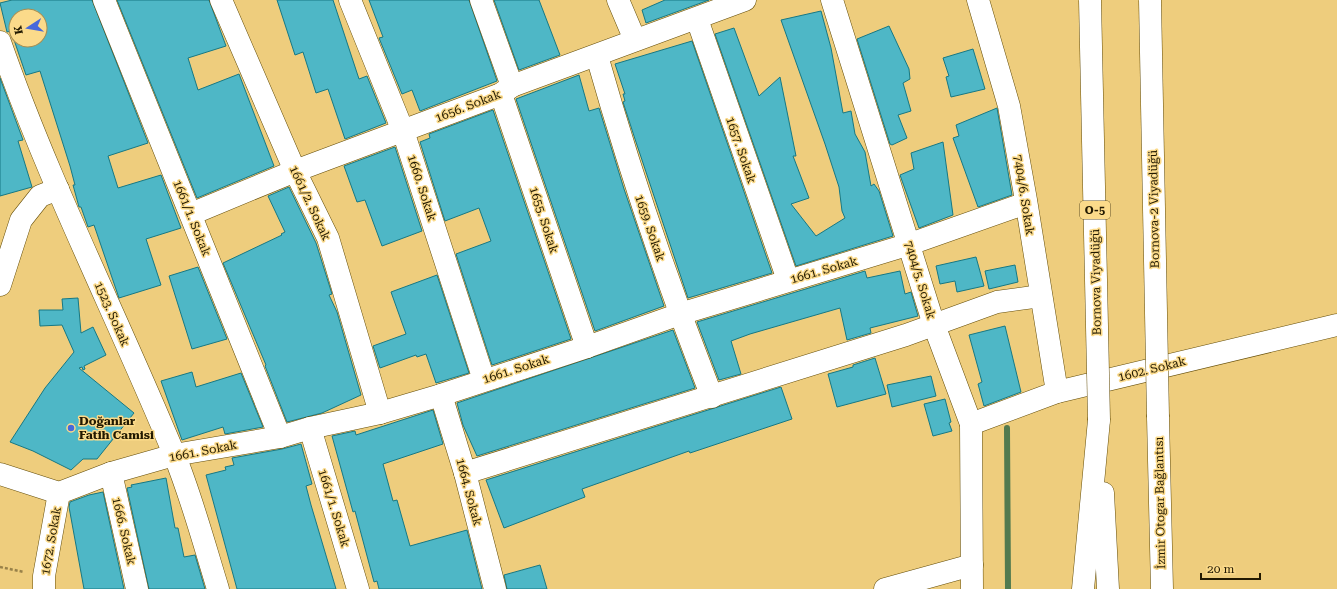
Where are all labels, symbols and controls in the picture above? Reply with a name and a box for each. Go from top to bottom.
north arrow [8,8,48,48]
text: K [11,24,26,36]
street label: 1656. Sokak [433,87,503,125]
street label: 1657. Sokak [723,115,759,185]
street label: Bornova-2 Viyadüğü [1146,149,1162,268]
street label: 1660. Sokak [405,153,439,223]
street label: 7404/6. Sokak [1011,154,1037,237]
street label: 1661/2. Sokak [287,163,334,243]
street label: 1661/1. Sokak [170,178,214,259]
street label: 1655. Sokak [527,185,561,255]
street label: 1659. Sokak [632,193,668,263]
road number: O-5 [1080,201,1110,219]
street label: Bornova Viyadüğü [1088,228,1104,335]
street label: 7404/5. Sokak [901,239,939,321]
street label: 1661. Sokak [789,254,860,286]
street label: 1523. Sokak [92,279,133,349]
street label: 1661. Sokak [481,352,551,386]
street label: 1602. Sokak [1117,354,1188,384]
place label: Doğanlar Fatih Camisi [79,414,154,442]
marker: Doğanlar Fatih Camisi [66,423,76,433]
street label: 1661. Sokak [168,437,239,464]
street label: İzmir Otogar Bağlantısı [1152,437,1168,569]
street label: 1664. Sokak [453,457,485,528]
street label: 1661/1. Sokak [315,467,353,549]
street label: 1666. Sokak [109,496,139,567]
street label: 1672. Sokak [38,505,64,576]
scale bar [1201,555,1260,581]
text: 20 m [1207,562,1234,576]

